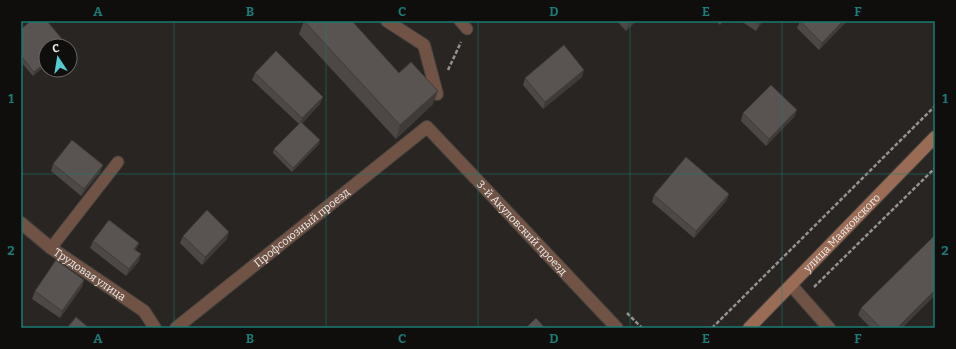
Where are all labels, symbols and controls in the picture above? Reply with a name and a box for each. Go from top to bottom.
text: A [93,4,103,19]
text: B [246,4,254,19]
text: C [398,4,406,19]
text: D [549,4,559,19]
text: E [702,4,710,19]
text: F [854,4,862,19]
north arrow [38,38,78,78]
text: С [51,42,61,56]
text: 1 [8,91,14,106]
text: 1 [942,91,948,106]
street label: 3-й Акуловский проезд [474,178,570,278]
street label: Профсоюзный проезд [252,185,353,270]
street label: улица Маяковского [800,191,883,276]
text: 2 [7,243,15,258]
text: 2 [941,243,949,258]
street label: Трудовая улица [51,246,128,304]
text: A [93,331,103,346]
text: B [246,331,254,346]
text: C [398,331,406,346]
text: D [549,331,559,346]
text: E [702,331,710,346]
text: F [854,331,862,346]

